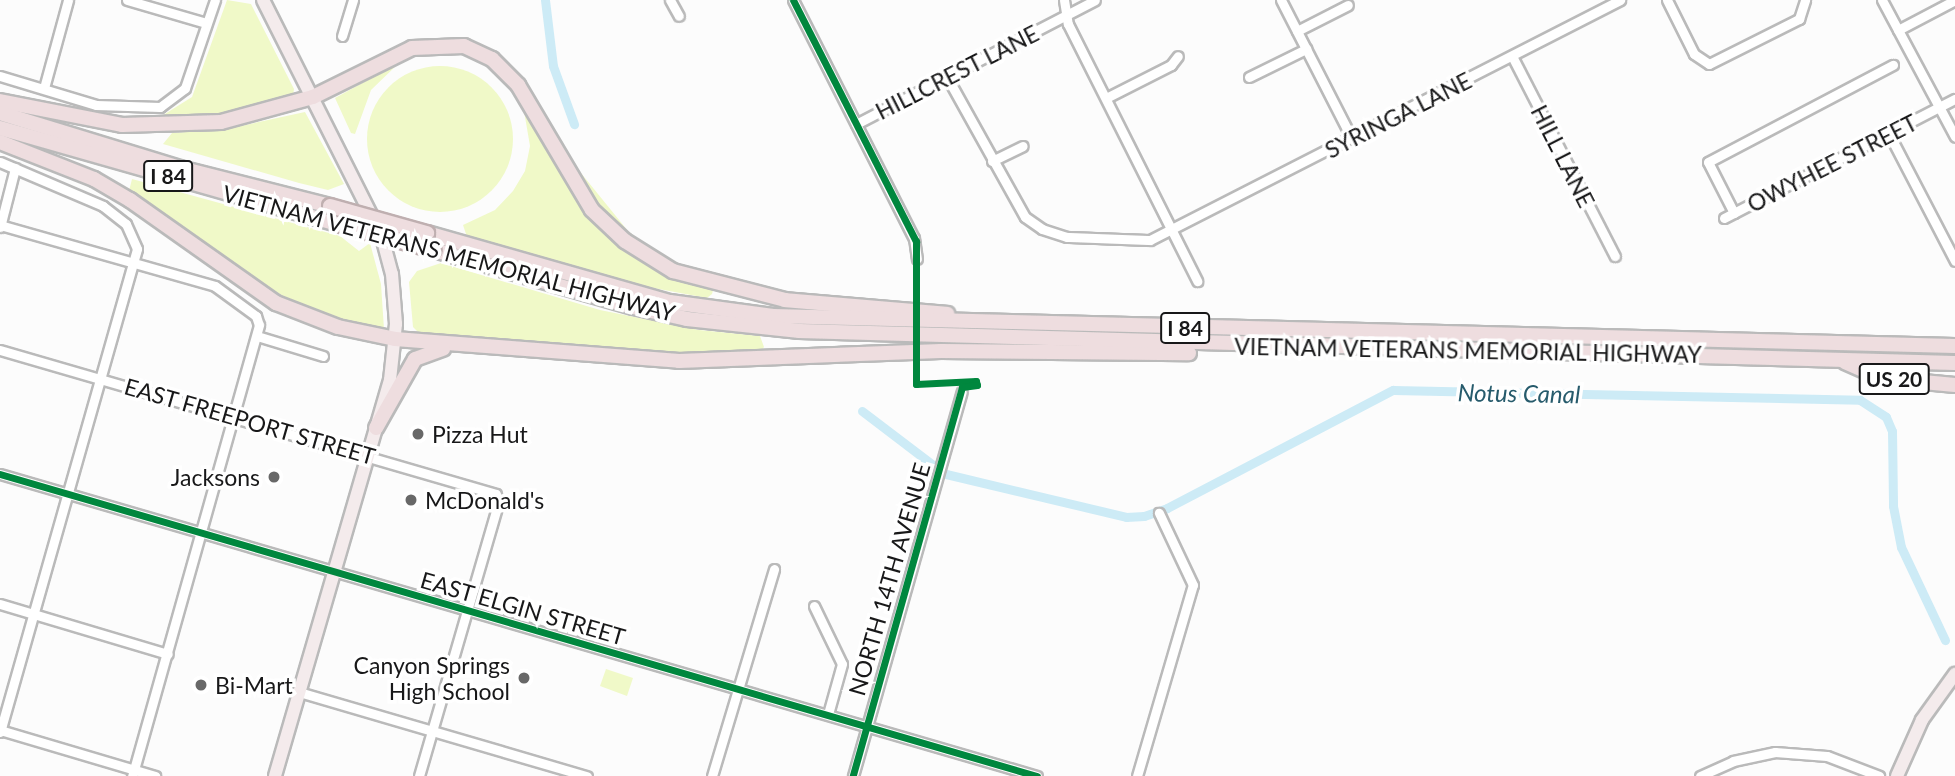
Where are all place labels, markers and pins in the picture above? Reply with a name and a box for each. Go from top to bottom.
place label: Pizza Hut [432,420,528,448]
marker: Pizza Hut [410,426,426,442]
place label: Jacksons [171,463,260,491]
marker: Jacksons [266,469,282,485]
place label: McDonald's [425,486,544,514]
marker: McDonald's [403,492,419,508]
place label: Canyon Springs High School [354,651,510,705]
marker: Canyon Springs High School [516,670,532,686]
place label: Bi-Mart [215,671,293,699]
marker: Bi-Mart [193,677,209,693]

